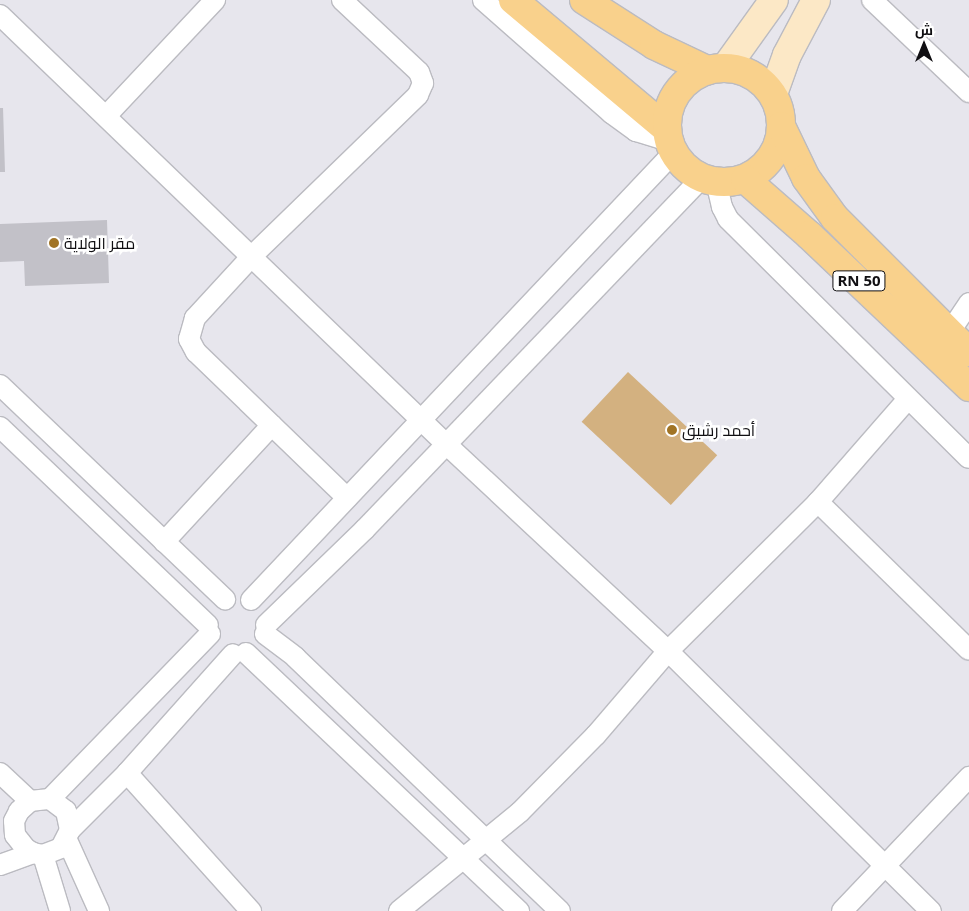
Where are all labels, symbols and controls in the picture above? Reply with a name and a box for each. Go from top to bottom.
north arrow [899,20,949,70]
text: ش [915,20,933,39]
place label: مقر الولاية [64,233,135,253]
marker: مقر الولاية [48,237,60,249]
road number: RN 50 [832,268,886,294]
place label: أحمد رشيق [682,420,755,440]
marker: أحمد رشيق [666,424,678,436]

